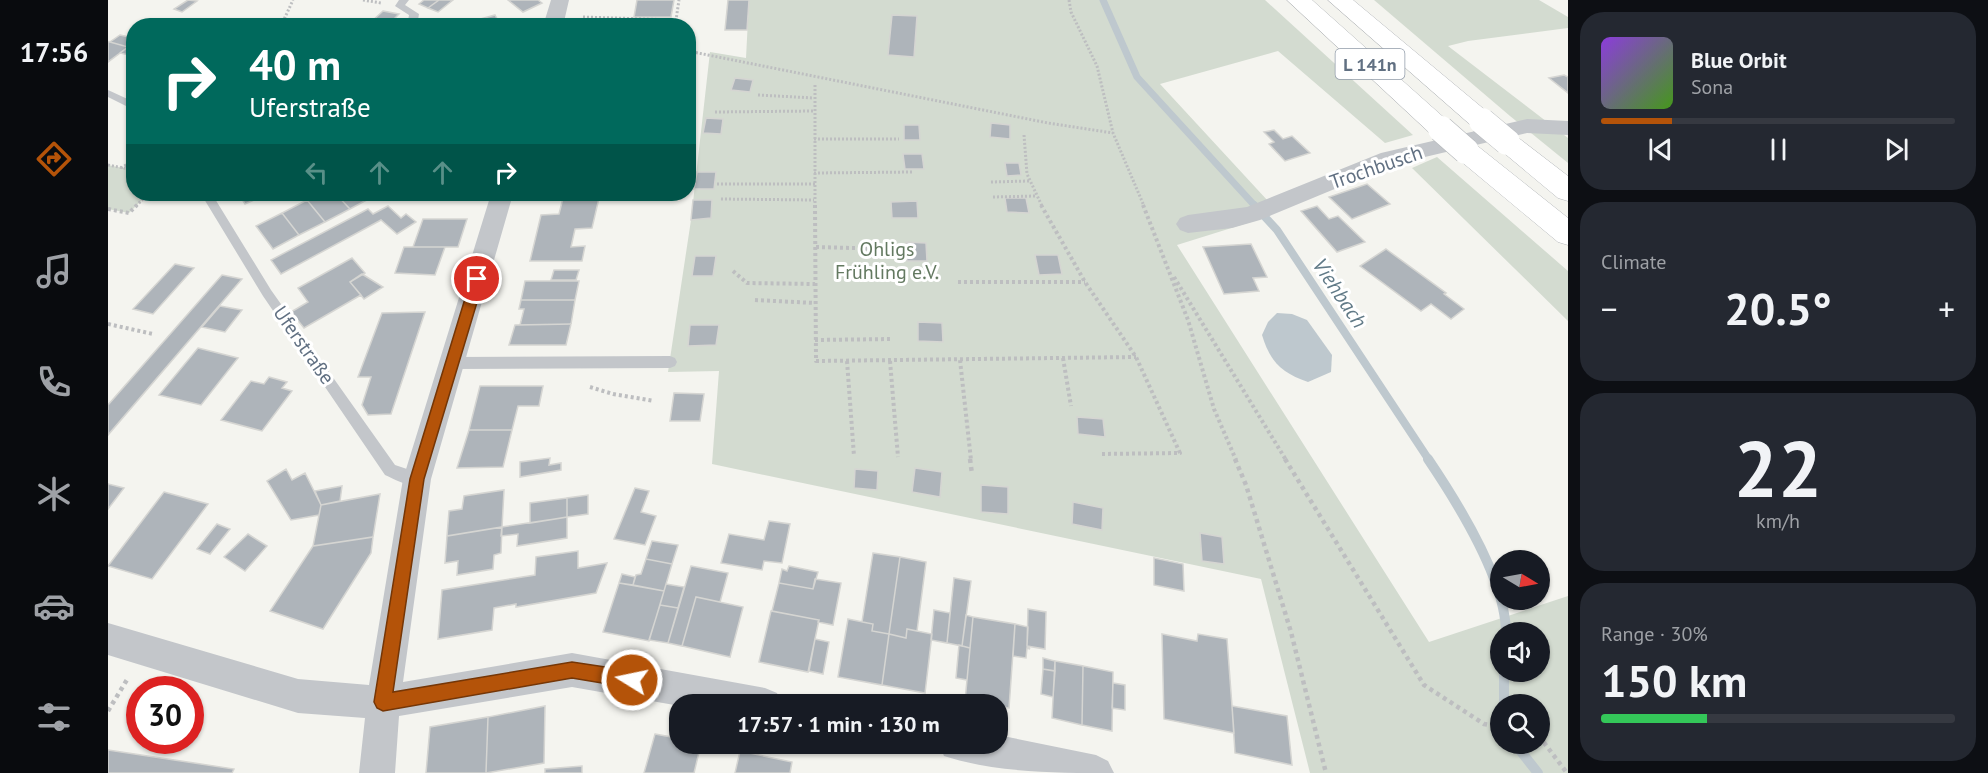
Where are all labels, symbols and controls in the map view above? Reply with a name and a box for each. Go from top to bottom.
text: 17:56 [20,35,88,69]
text: 40 m [249,37,341,92]
icon: right [150,42,228,120]
text: Blue Orbit [1691,46,1787,74]
road number: L 141n [1336,49,1404,79]
text: Sona [1691,74,1733,100]
text: Uferstraße [249,90,371,124]
icon: previous [1644,133,1677,166]
icon: pause [1762,133,1795,166]
icon: next [1880,133,1913,166]
icon: directions [33,138,75,180]
street label: Trochbusch [1326,139,1426,195]
icon: left [300,156,333,189]
icon: ahead [363,156,396,189]
icon: ahead [426,156,459,189]
icon: right [489,156,522,189]
park label: Ohligs Frühling e.V. [835,236,939,285]
text: Climate [1601,249,1667,275]
icon: music [33,250,75,292]
pin [451,253,502,304]
water label: Viehbach [1307,253,1373,333]
icon: arrive [460,262,493,295]
text: 20.5° [1724,279,1832,337]
text: − [1601,287,1618,330]
text: + [1938,287,1955,330]
street label: Uferstraße [268,301,340,389]
icon: phone [33,361,75,403]
text: 22 [1734,418,1822,519]
icon: climate [33,473,75,515]
text: km/h [1756,508,1800,534]
north arrow [1490,550,1550,610]
map controls [1490,550,1550,754]
icon: car [33,585,75,627]
text: Range · 30% [1601,621,1708,647]
button: sound [1490,622,1550,682]
position arrow [600,648,664,712]
text: 150 km [1601,651,1747,709]
speed limit sign: 30 [126,676,204,754]
button: search [1490,694,1550,754]
icon: filters [33,696,75,738]
text: 17:57 · 1 min · 130 m [737,710,940,738]

